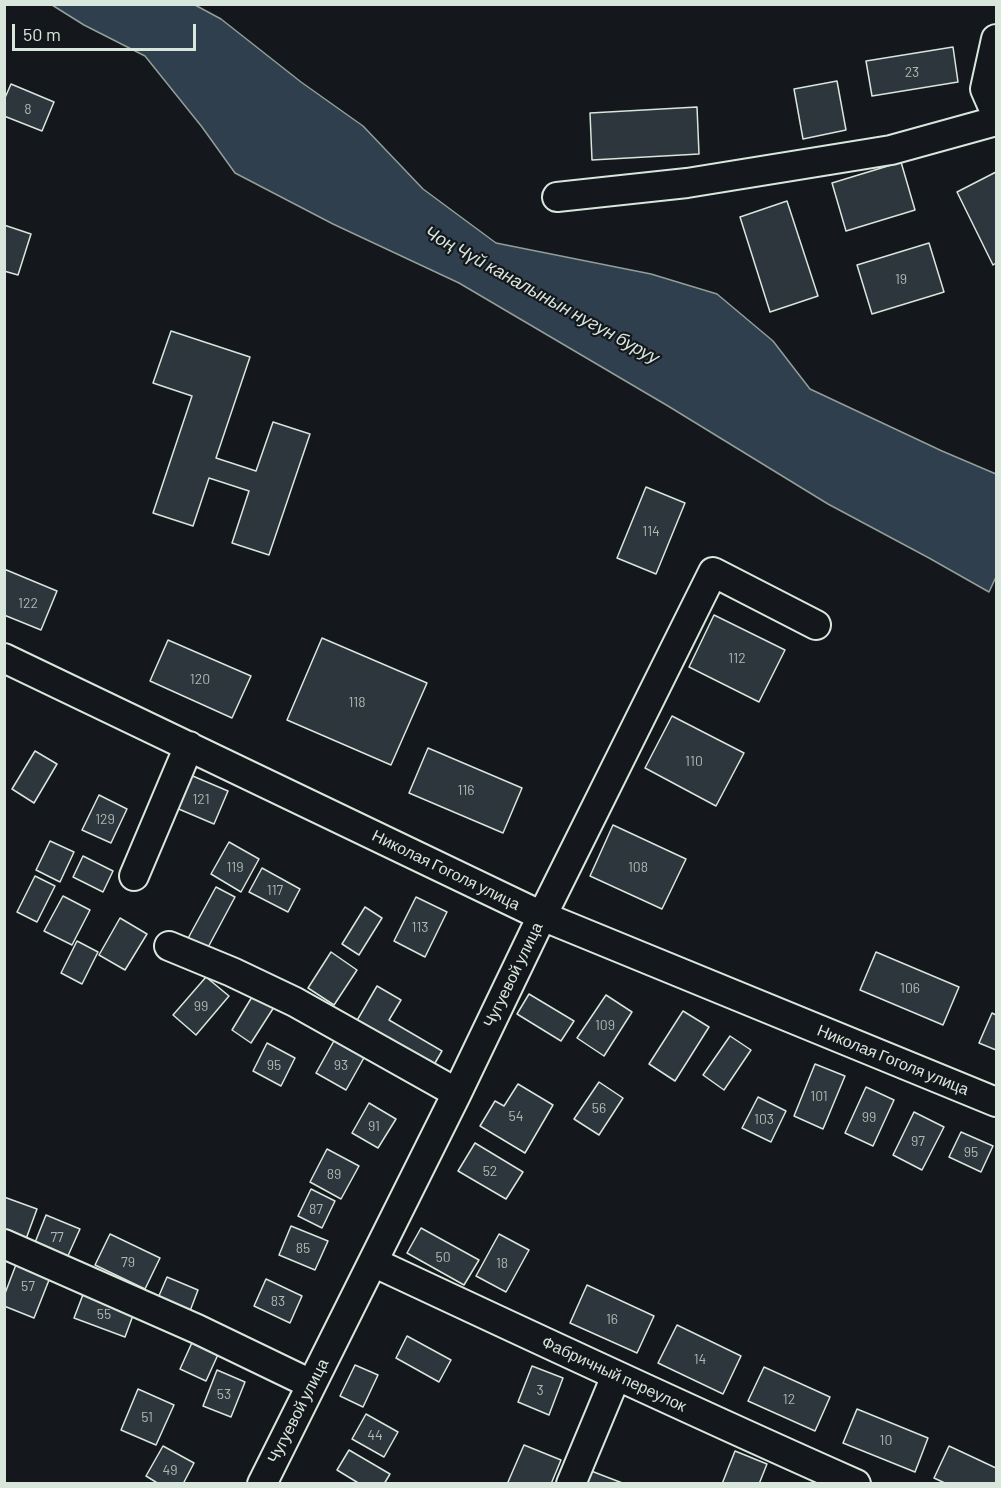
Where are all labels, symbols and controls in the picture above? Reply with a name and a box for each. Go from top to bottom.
scale bar [15,12,200,50]
text: 50 m [23,23,61,45]
house number: 23 [905,64,919,80]
house number: 8 [24,101,32,117]
water label: Чоң Чүй каналынын нугун буруу [421,221,663,369]
house number: 19 [895,271,907,287]
house number: 114 [642,523,660,539]
house number: 122 [18,595,38,611]
house number: 112 [728,650,746,666]
house number: 120 [190,671,210,687]
house number: 118 [348,694,366,710]
house number: 110 [685,753,703,769]
house number: 116 [457,782,475,798]
house number: 121 [192,791,210,807]
house number: 129 [95,811,115,827]
street label: Николая Гоголя улица [369,826,523,914]
house number: 119 [226,859,244,875]
house number: 108 [628,859,648,875]
house number: 117 [267,882,283,898]
house number: 113 [411,919,429,935]
street label: Чугуевой улица [479,919,547,1031]
house number: 106 [900,980,920,996]
house number: 99 [194,998,208,1014]
house number: 109 [595,1017,615,1033]
street label: Николая Гоголя улица [814,1021,972,1099]
house number: 95 [267,1057,281,1073]
house number: 93 [334,1057,348,1073]
house number: 101 [810,1088,828,1104]
house number: 56 [592,1100,606,1116]
house number: 54 [509,1108,523,1124]
house number: 99 [862,1109,876,1125]
house number: 103 [754,1111,774,1127]
house number: 91 [368,1118,380,1134]
house number: 97 [911,1133,925,1149]
house number: 95 [964,1144,978,1160]
house number: 52 [483,1163,497,1179]
house number: 89 [327,1166,341,1182]
house number: 87 [309,1201,323,1217]
house number: 77 [50,1229,64,1245]
house number: 85 [296,1240,310,1256]
house number: 50 [435,1249,451,1265]
house number: 79 [121,1254,135,1270]
house number: 18 [496,1255,508,1271]
house number: 57 [21,1278,35,1294]
house number: 83 [271,1293,285,1309]
house number: 55 [97,1306,111,1322]
house number: 16 [606,1311,618,1327]
street label: Фабричный переулок [539,1332,689,1416]
house number: 14 [694,1351,706,1367]
street label: Чугуевой улица [263,1356,333,1466]
house number: 3 [536,1382,544,1398]
house number: 53 [217,1386,231,1402]
house number: 12 [783,1391,795,1407]
house number: 51 [141,1409,153,1425]
house number: 44 [367,1427,383,1443]
house number: 10 [880,1432,892,1448]
house number: 49 [162,1462,178,1478]

